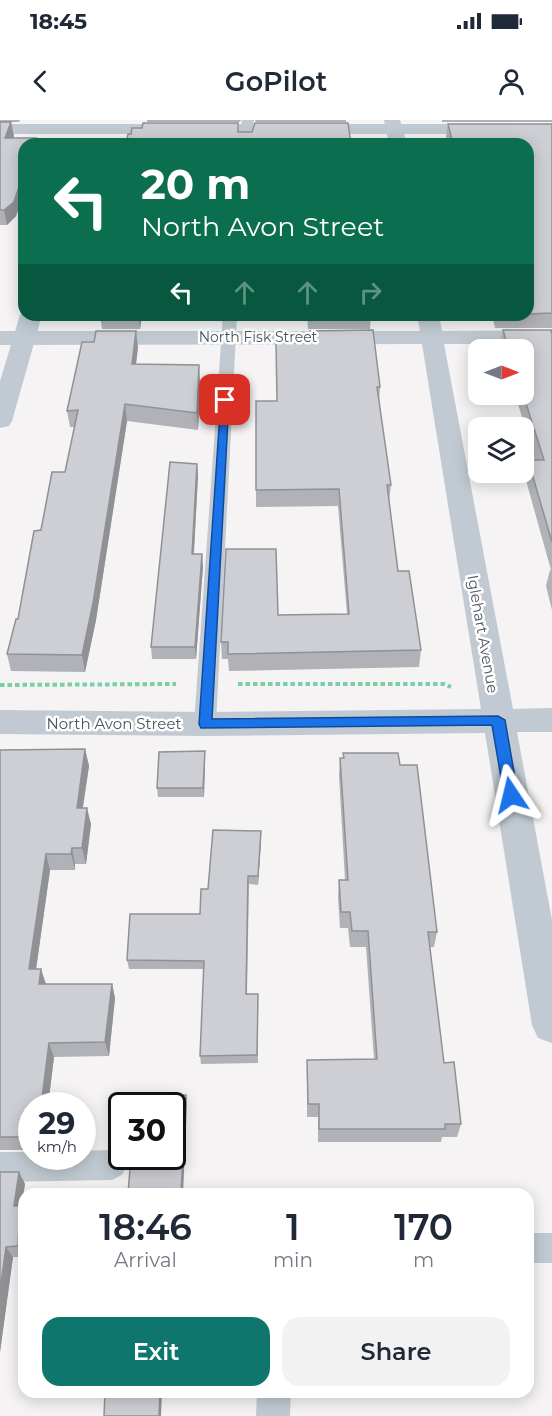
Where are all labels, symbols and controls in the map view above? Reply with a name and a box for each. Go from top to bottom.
text: 18:45 [30,8,87,35]
icon: back [24,65,57,98]
text: GoPilot [225,65,327,98]
icon: person [495,65,528,98]
text: 20 m [141,158,250,210]
icon: left [42,162,120,240]
text: North Avon Street [141,210,384,243]
icon: left [165,276,198,309]
icon: ahead [228,276,261,309]
icon: ahead [291,276,324,309]
icon: right [354,276,387,309]
street label: North Fisk Street [199,328,318,346]
north arrow [468,339,534,405]
map controls [468,339,534,483]
pin [199,374,250,425]
icon: arrive [208,383,241,416]
button: layers [468,417,534,483]
street label: Iglehart Avenue [463,573,503,695]
street label: North Avon Street [46,714,182,733]
position arrow [479,763,543,827]
speed limit sign: 30 [108,1092,186,1170]
text: 29 [39,1105,75,1142]
text: km/h [37,1137,77,1156]
text: 18:46 [99,1205,192,1249]
text: 1 [286,1205,300,1249]
text: 170 [394,1205,453,1249]
text: Arrival [114,1248,177,1272]
text: min [273,1248,313,1272]
text: m [413,1248,434,1272]
button: Exit [42,1317,270,1386]
button: Share [282,1317,510,1386]

